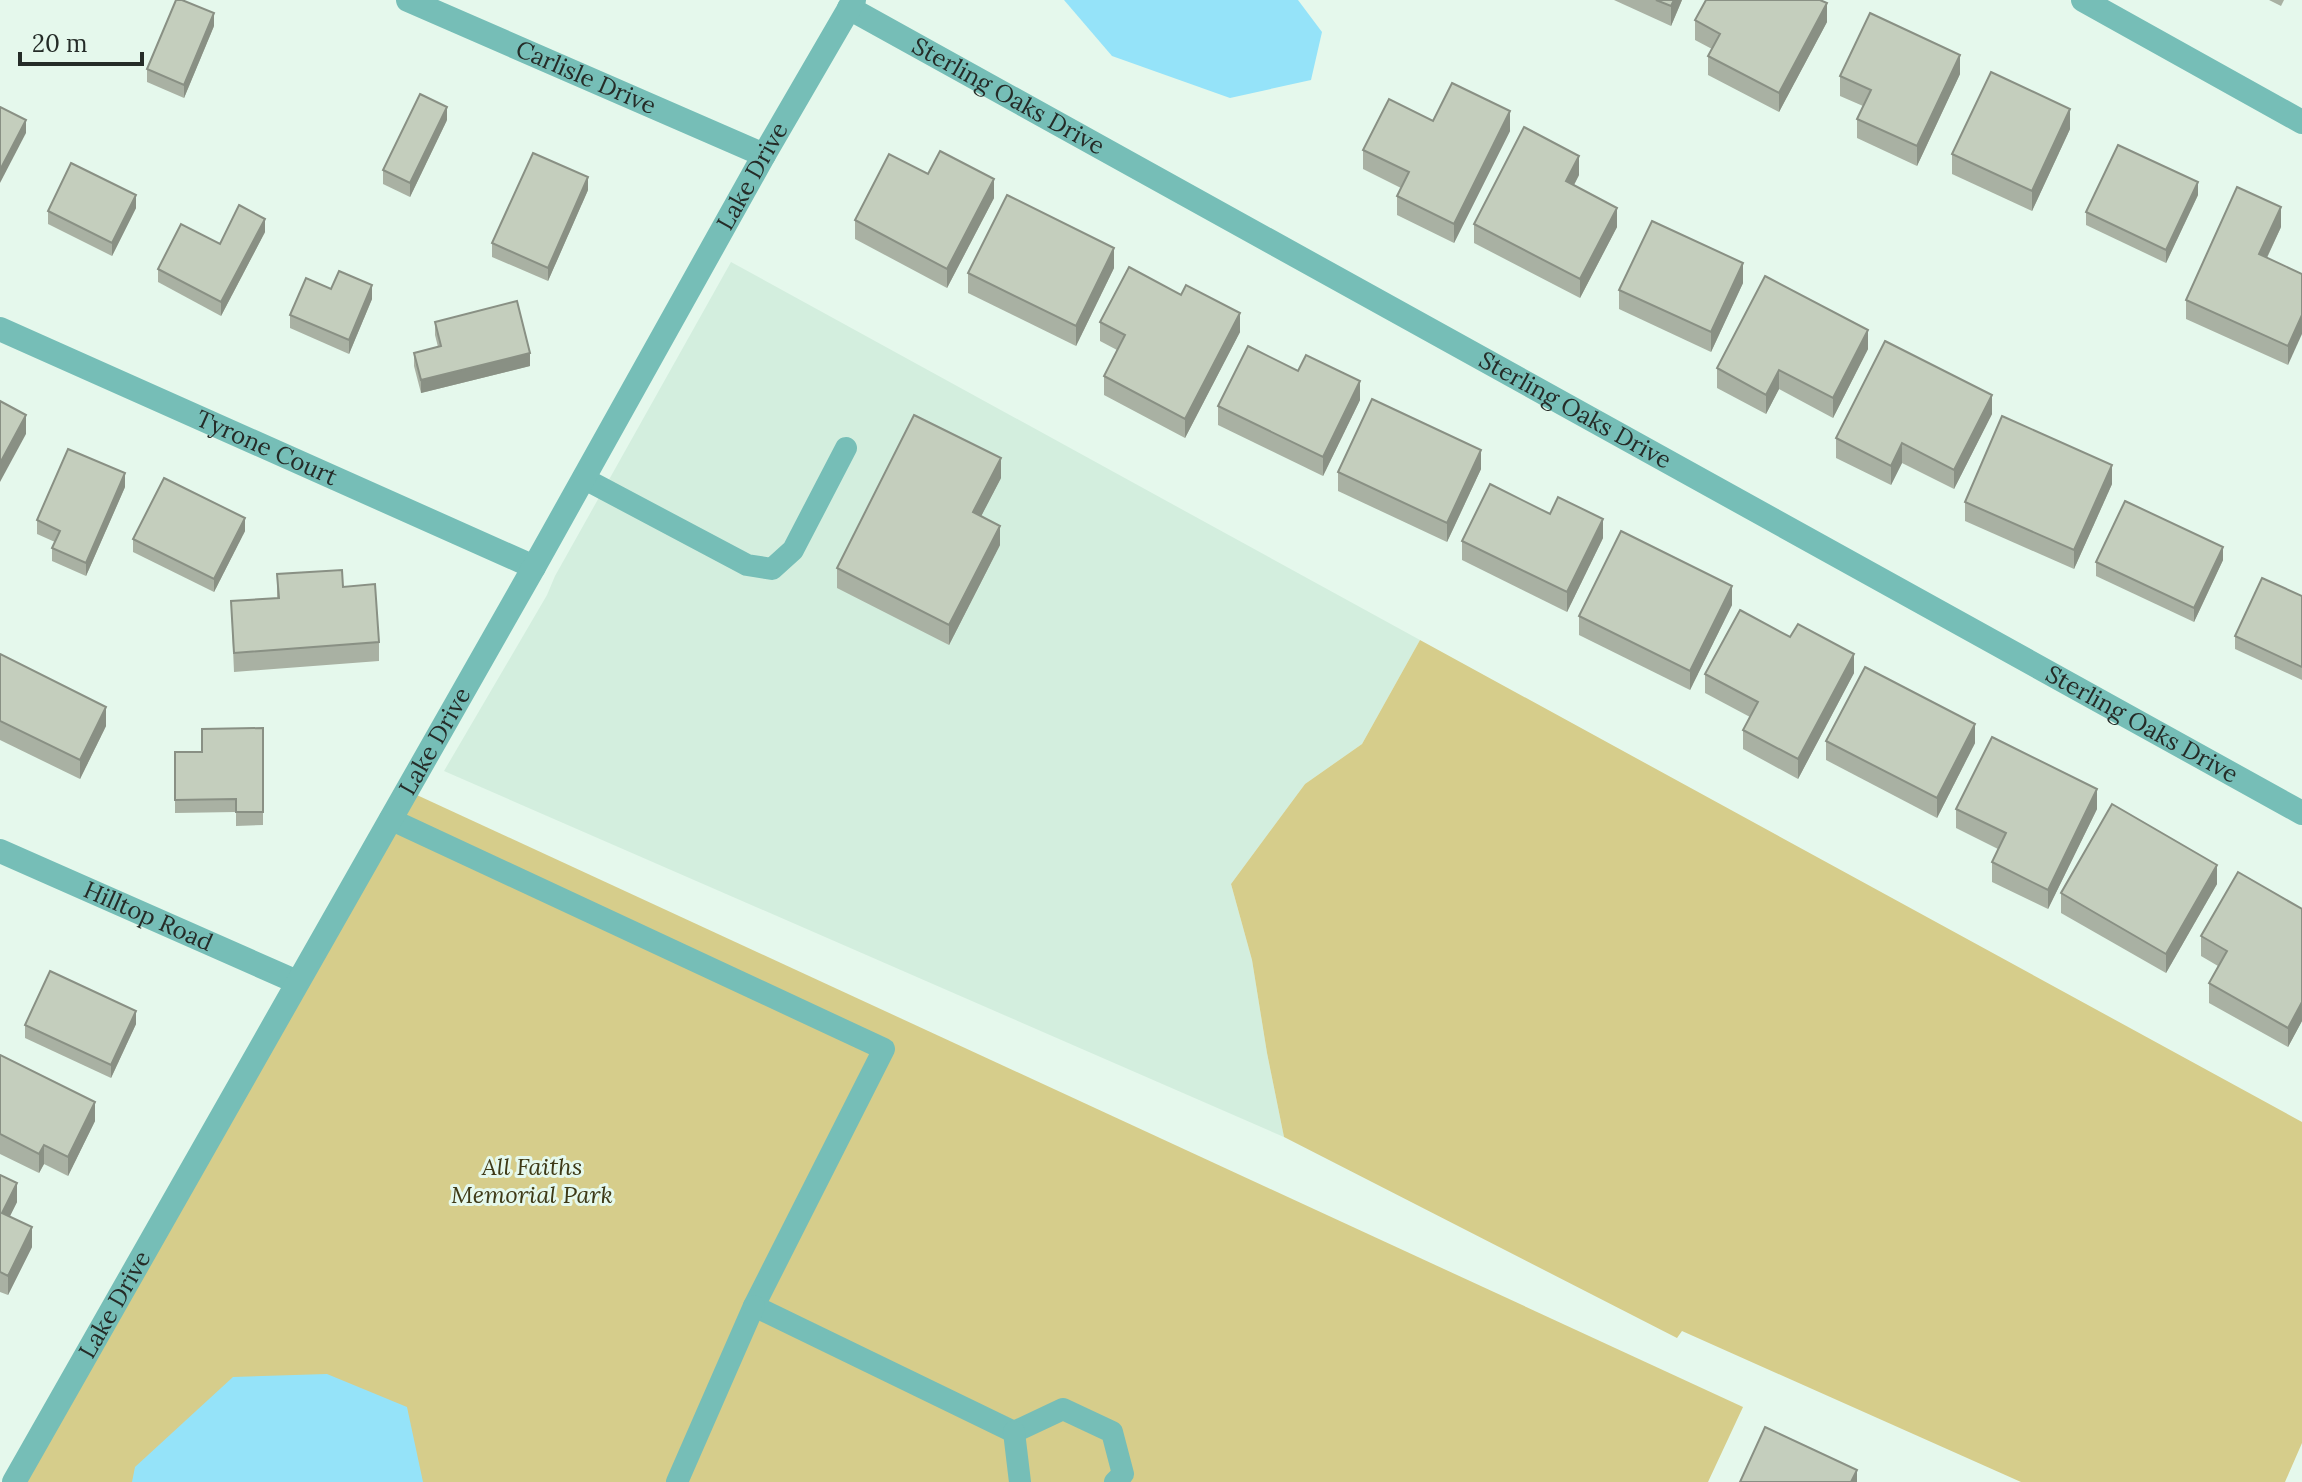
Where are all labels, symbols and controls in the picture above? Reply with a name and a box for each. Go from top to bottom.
scale bar [20,16,142,66]
text: 20 m [32,28,88,59]
street label: Sterling Oaks Drive [907,30,1110,162]
street label: Carlisle Drive [511,33,661,121]
street label: Lake Drive [709,117,795,235]
street label: Sterling Oaks Drive [1474,344,1677,476]
street label: Tyrone Court [192,402,343,493]
street label: Sterling Oaks Drive [2040,658,2244,790]
street label: Lake Drive [392,682,477,800]
street label: Hilltop Road [79,874,218,958]
park label: All Faiths Memorial Park [451,1151,613,1210]
street label: Lake Drive [72,1245,157,1364]

